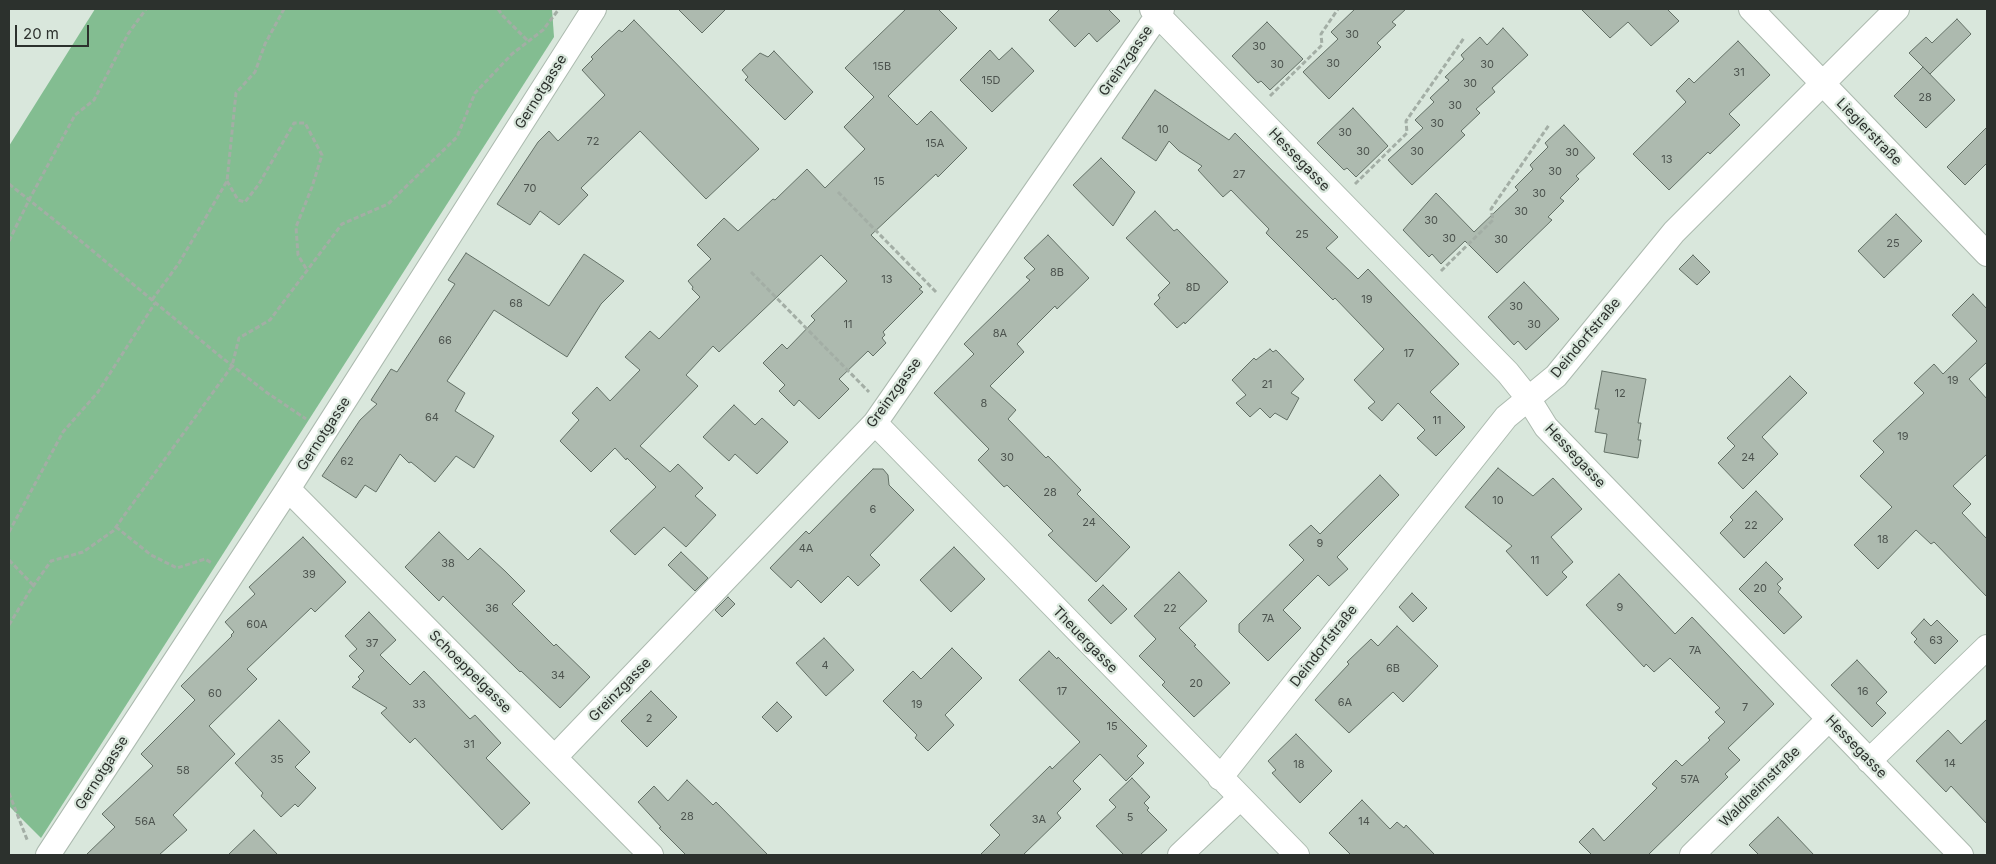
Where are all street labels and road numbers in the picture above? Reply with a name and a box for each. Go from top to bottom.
street label: Greinzgasse [1096,23,1156,99]
street label: Gernotgasse [511,52,571,132]
street label: Lieglerstraße [1833,95,1905,169]
street label: Hessegasse [1265,125,1333,195]
street label: Deindorfstraße [1548,295,1624,381]
street label: Greinzgasse [863,355,925,431]
street label: Gernotgasse [294,394,354,474]
street label: Hessegasse [1541,421,1609,491]
street label: Deindorfstraße [1287,602,1361,690]
street label: Theuergasse [1049,603,1121,677]
street label: Schoeppelgasse [425,627,515,717]
street label: Greinzgasse [585,655,655,725]
street label: Hessegasse [1822,712,1890,782]
street label: Gernotgasse [72,733,132,813]
street label: Waldheimstraße [1716,743,1804,831]

